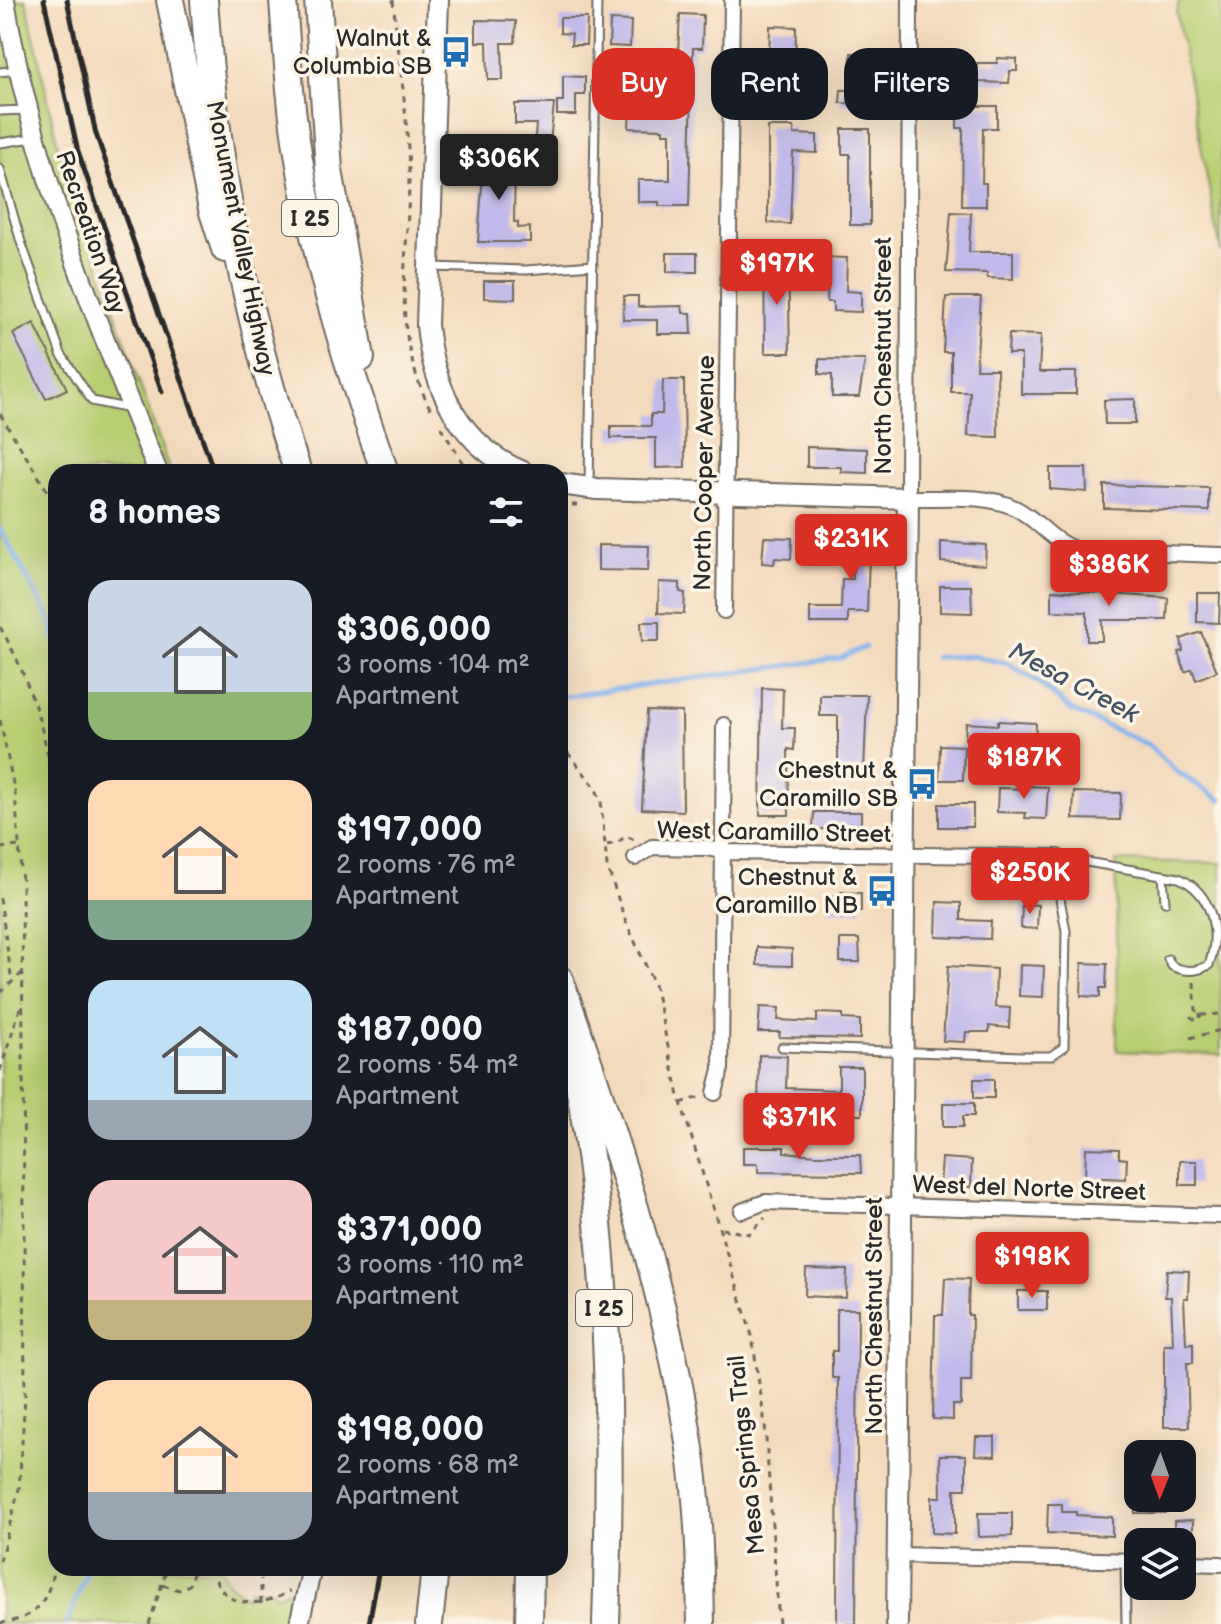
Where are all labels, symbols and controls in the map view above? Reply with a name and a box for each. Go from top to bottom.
place label: Walnut & Columbia SB [293,24,432,81]
bus stop icon: Walnut & Columbia SB [439,35,473,69]
chip: Buy [592,48,695,120]
chip: Rent [711,48,828,120]
chip: Filters [844,48,978,120]
street label: Monument Valley Highway [200,98,281,378]
pin: $306K [443,134,555,202]
text: $306K [458,144,540,175]
street label: Recreation Way [49,147,132,318]
road number: I 25 [282,200,338,236]
street label: North Chestnut Street [869,237,898,475]
pin: $197K [721,239,833,307]
text: $197K [739,249,815,280]
street label: North Cooper Avenue [688,355,721,591]
icon: filters [484,490,528,534]
text: 8 homes [88,492,221,533]
pin: $231K [795,514,907,582]
text: $231K [813,524,889,555]
pin: $386K [1053,540,1165,608]
text: $386K [1068,550,1150,581]
text: $306,000 [336,609,491,650]
icon: home [152,612,248,708]
water label: Mesa Creek [1003,636,1145,731]
text: 3 rooms · 104 m² [336,650,530,681]
text: Apartment [336,681,459,712]
pin: $187K [968,733,1080,801]
text: $187K [986,743,1062,774]
place label: Chestnut & Caramillo SB [759,756,898,813]
bus stop icon: Chestnut & Caramillo SB [905,767,939,801]
text: $197,000 [336,809,483,850]
icon: home [152,812,248,908]
street label: West Caramillo Street [657,816,892,849]
pin: $250K [974,848,1086,916]
text: 2 rooms · 76 m² [336,850,516,881]
text: $250K [989,858,1071,889]
place label: Chestnut & Caramillo NB [715,863,858,920]
bus stop icon: Chestnut & Caramillo NB [865,874,899,908]
text: Apartment [336,881,459,912]
text: $187,000 [336,1009,483,1050]
icon: home [152,1012,248,1108]
text: 2 rooms · 54 m² [336,1050,519,1081]
text: Apartment [336,1081,459,1112]
pin: $371K [743,1093,855,1161]
text: $371K [761,1103,837,1134]
street label: West del Norte Street [912,1170,1147,1207]
street label: North Chestnut Street [860,1197,889,1435]
text: $371,000 [336,1209,482,1250]
icon: home [152,1212,248,1308]
pin: $198K [976,1232,1088,1300]
text: $198K [994,1242,1070,1273]
text: 3 rooms · 110 m² [336,1250,524,1281]
text: Apartment [336,1281,459,1312]
road number: I 25 [576,1290,632,1326]
street label: Mesa Springs Trail [722,1354,771,1556]
text: $198,000 [336,1409,484,1450]
icon: home [152,1412,248,1508]
north arrow [1124,1440,1196,1512]
map controls [1124,1440,1196,1600]
text: 2 rooms · 68 m² [336,1450,519,1481]
text: Apartment [336,1481,459,1512]
button: layers [1124,1528,1196,1600]

